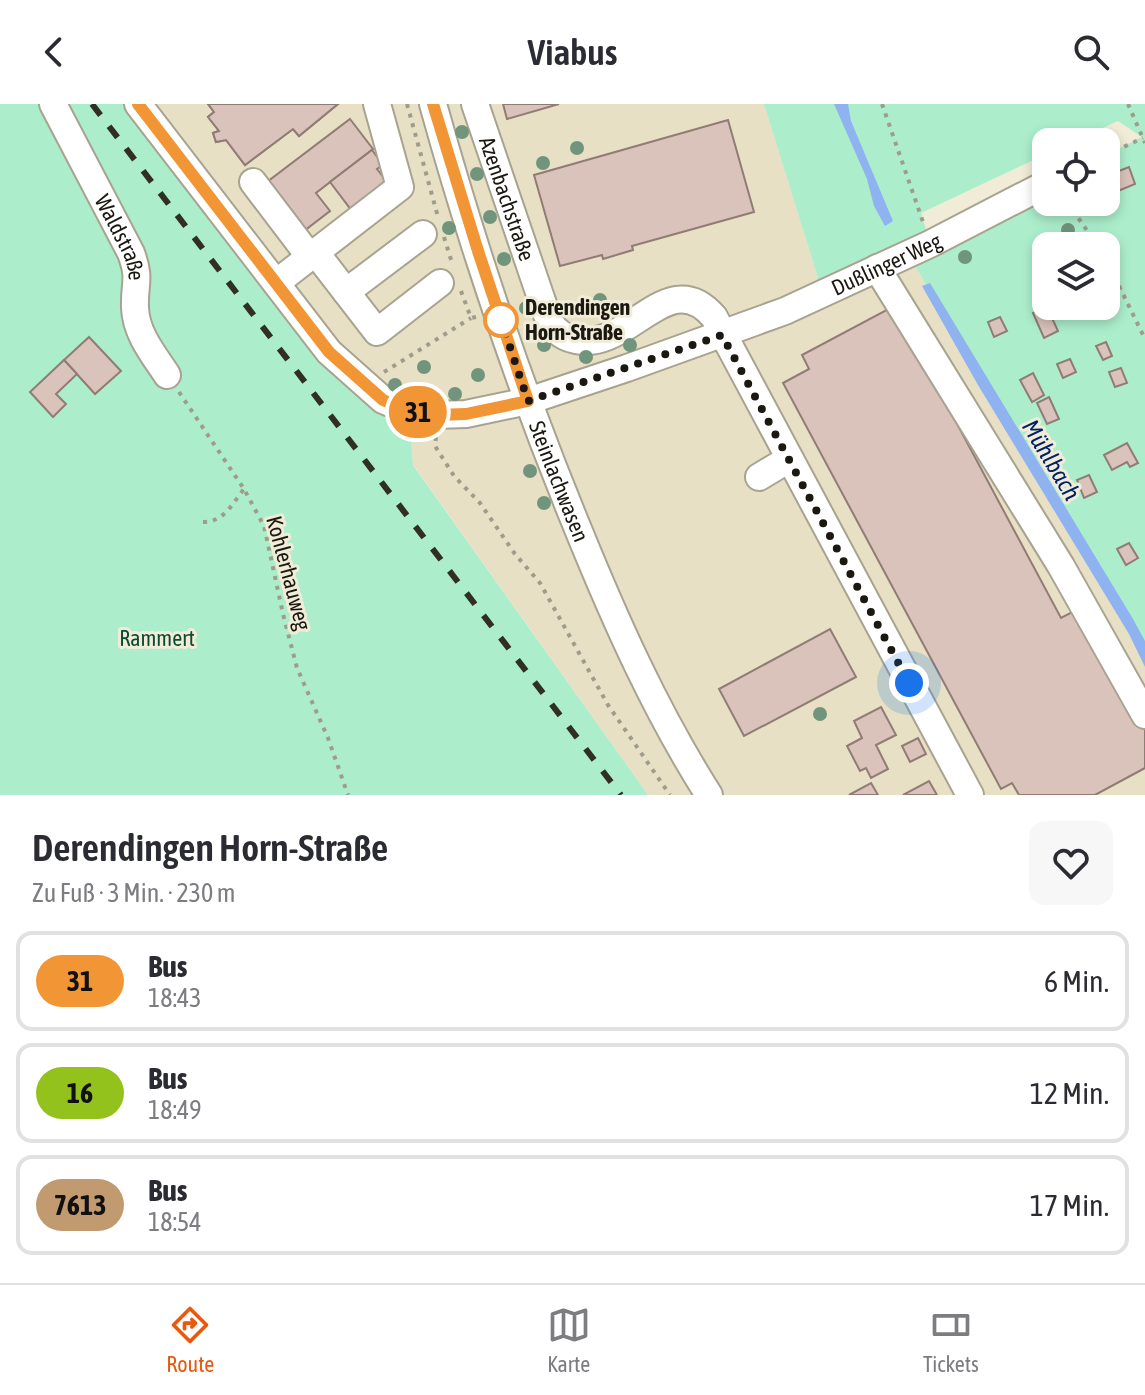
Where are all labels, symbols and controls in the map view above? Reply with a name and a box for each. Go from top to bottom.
icon: back [32,30,76,74]
icon: search [1069,30,1113,74]
text: Viabus [528,31,617,73]
map controls [1032,128,1120,320]
button: locate [1032,128,1120,216]
street label: Azenbachstraße [474,133,540,264]
street label: Waldstraße [90,190,150,281]
street label: Dußlinger Weg [827,227,946,301]
button: layers [1032,232,1120,320]
place label: Derendingen Horn-Straße [525,294,630,345]
marker: Derendingen Horn-Straße [484,303,518,337]
line badge: 31 [382,386,454,438]
text: 31 [405,396,431,428]
water label: Mühlbach [1017,415,1086,505]
street label: Steinlachwasen [524,417,595,545]
street label: Kohlerhauweg [261,513,317,634]
park label: Rammert [119,625,195,651]
your location [889,663,929,703]
button: heart [1029,821,1113,905]
text: Derendingen Horn-Straße [32,826,388,869]
text: Zu Fuß · 3 Min. · 230 m [32,878,236,908]
text: Bus [148,949,187,983]
text: 6 Min. [1044,964,1109,998]
text: 31 [67,965,93,997]
text: 18:43 [148,983,202,1013]
text: Bus [148,1061,187,1095]
text: 12 Min. [1030,1076,1109,1110]
text: 16 [67,1077,93,1109]
text: 18:49 [148,1095,202,1125]
text: Bus [148,1173,187,1207]
text: 17 Min. [1030,1188,1109,1222]
text: 7613 [54,1189,106,1221]
text: 18:54 [148,1207,202,1237]
tab: Route [166,1303,214,1377]
tab: Karte [547,1303,591,1377]
tab: Tickets [923,1303,979,1377]

